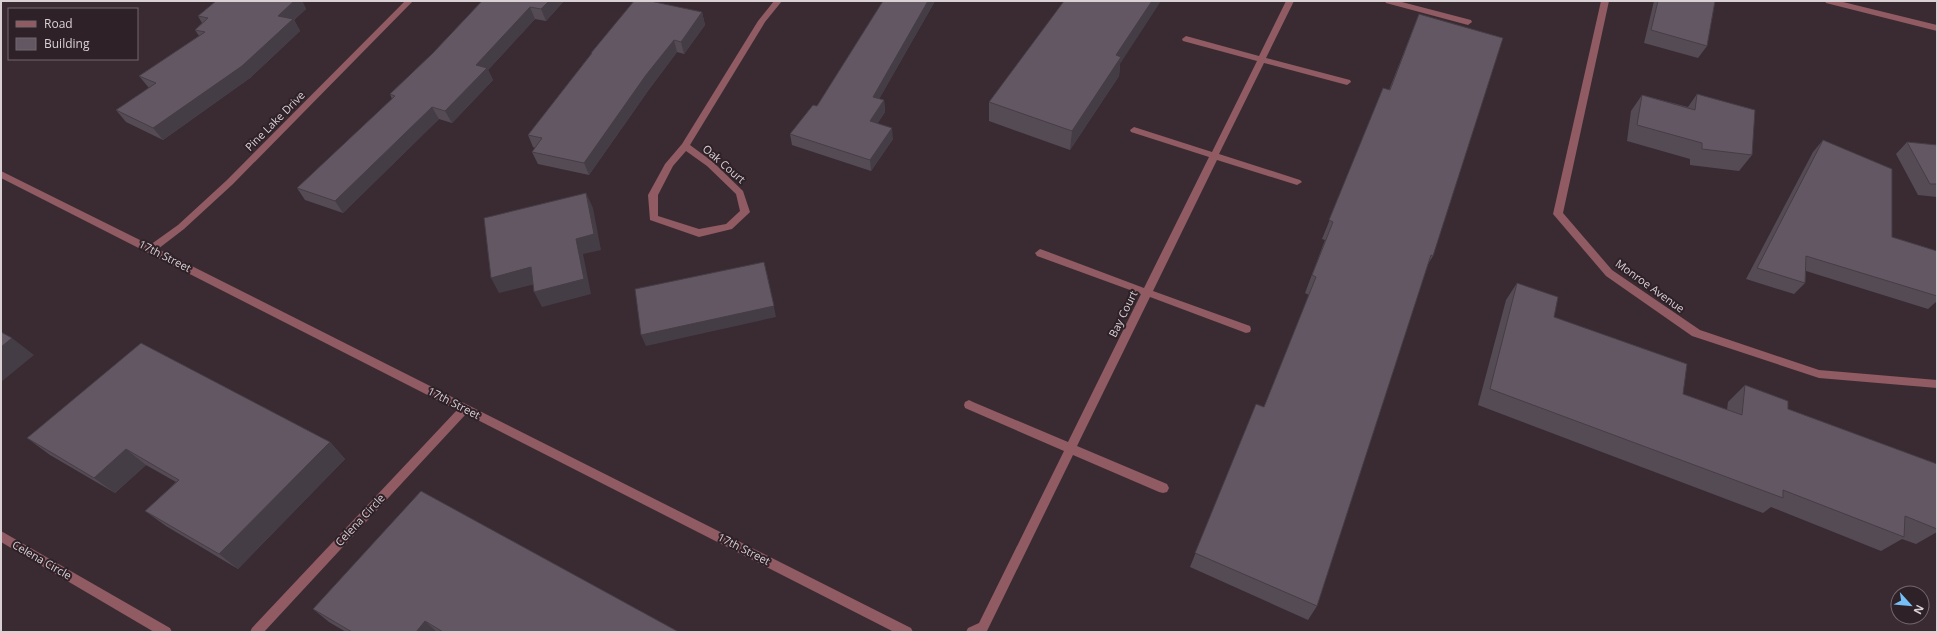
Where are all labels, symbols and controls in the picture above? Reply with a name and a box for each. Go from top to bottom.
legend [8,8,138,60]
text: Road [44,15,73,32]
text: Building [44,35,90,52]
street label: Pine Lake Drive [241,87,308,154]
street label: Oak Court [700,141,749,186]
street label: 17th Street [137,236,194,275]
street label: Monroe Avenue [1613,256,1688,316]
street label: Bay Court [1105,288,1140,340]
street label: 17th Street [426,383,483,422]
street label: Celena Circle [332,490,388,549]
street label: 17th Street [716,529,773,568]
street label: Celena Circle [10,537,75,583]
north arrow [1890,585,1930,625]
text: N [1911,602,1928,617]

